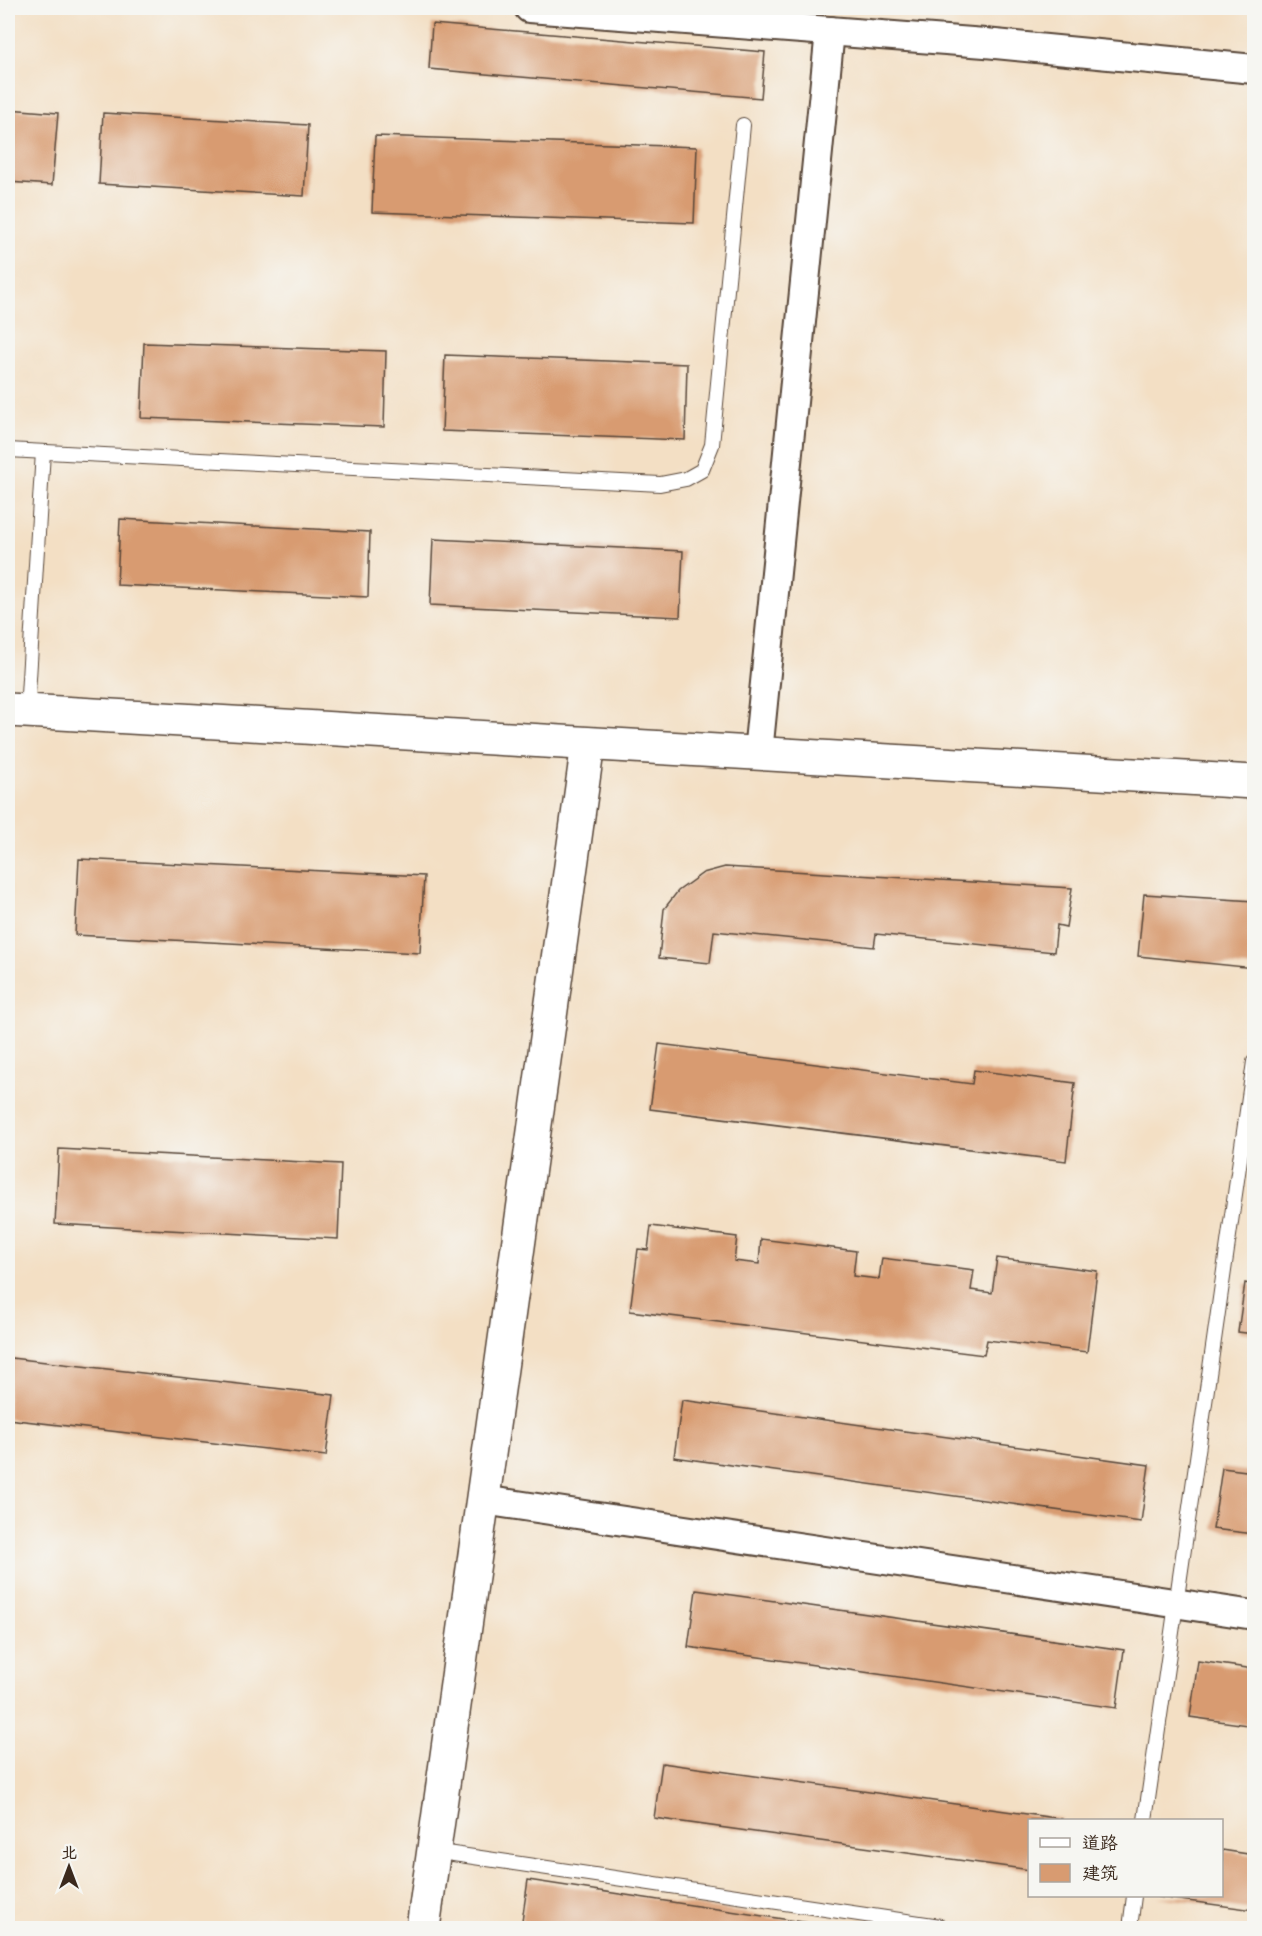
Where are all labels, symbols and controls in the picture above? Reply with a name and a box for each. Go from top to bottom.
legend [1028,1819,1223,1897]
text: 道路 [1082,1832,1118,1854]
north arrow [39,1837,99,1897]
text: 北 [61,1843,77,1862]
text: 建筑 [1082,1862,1118,1884]

